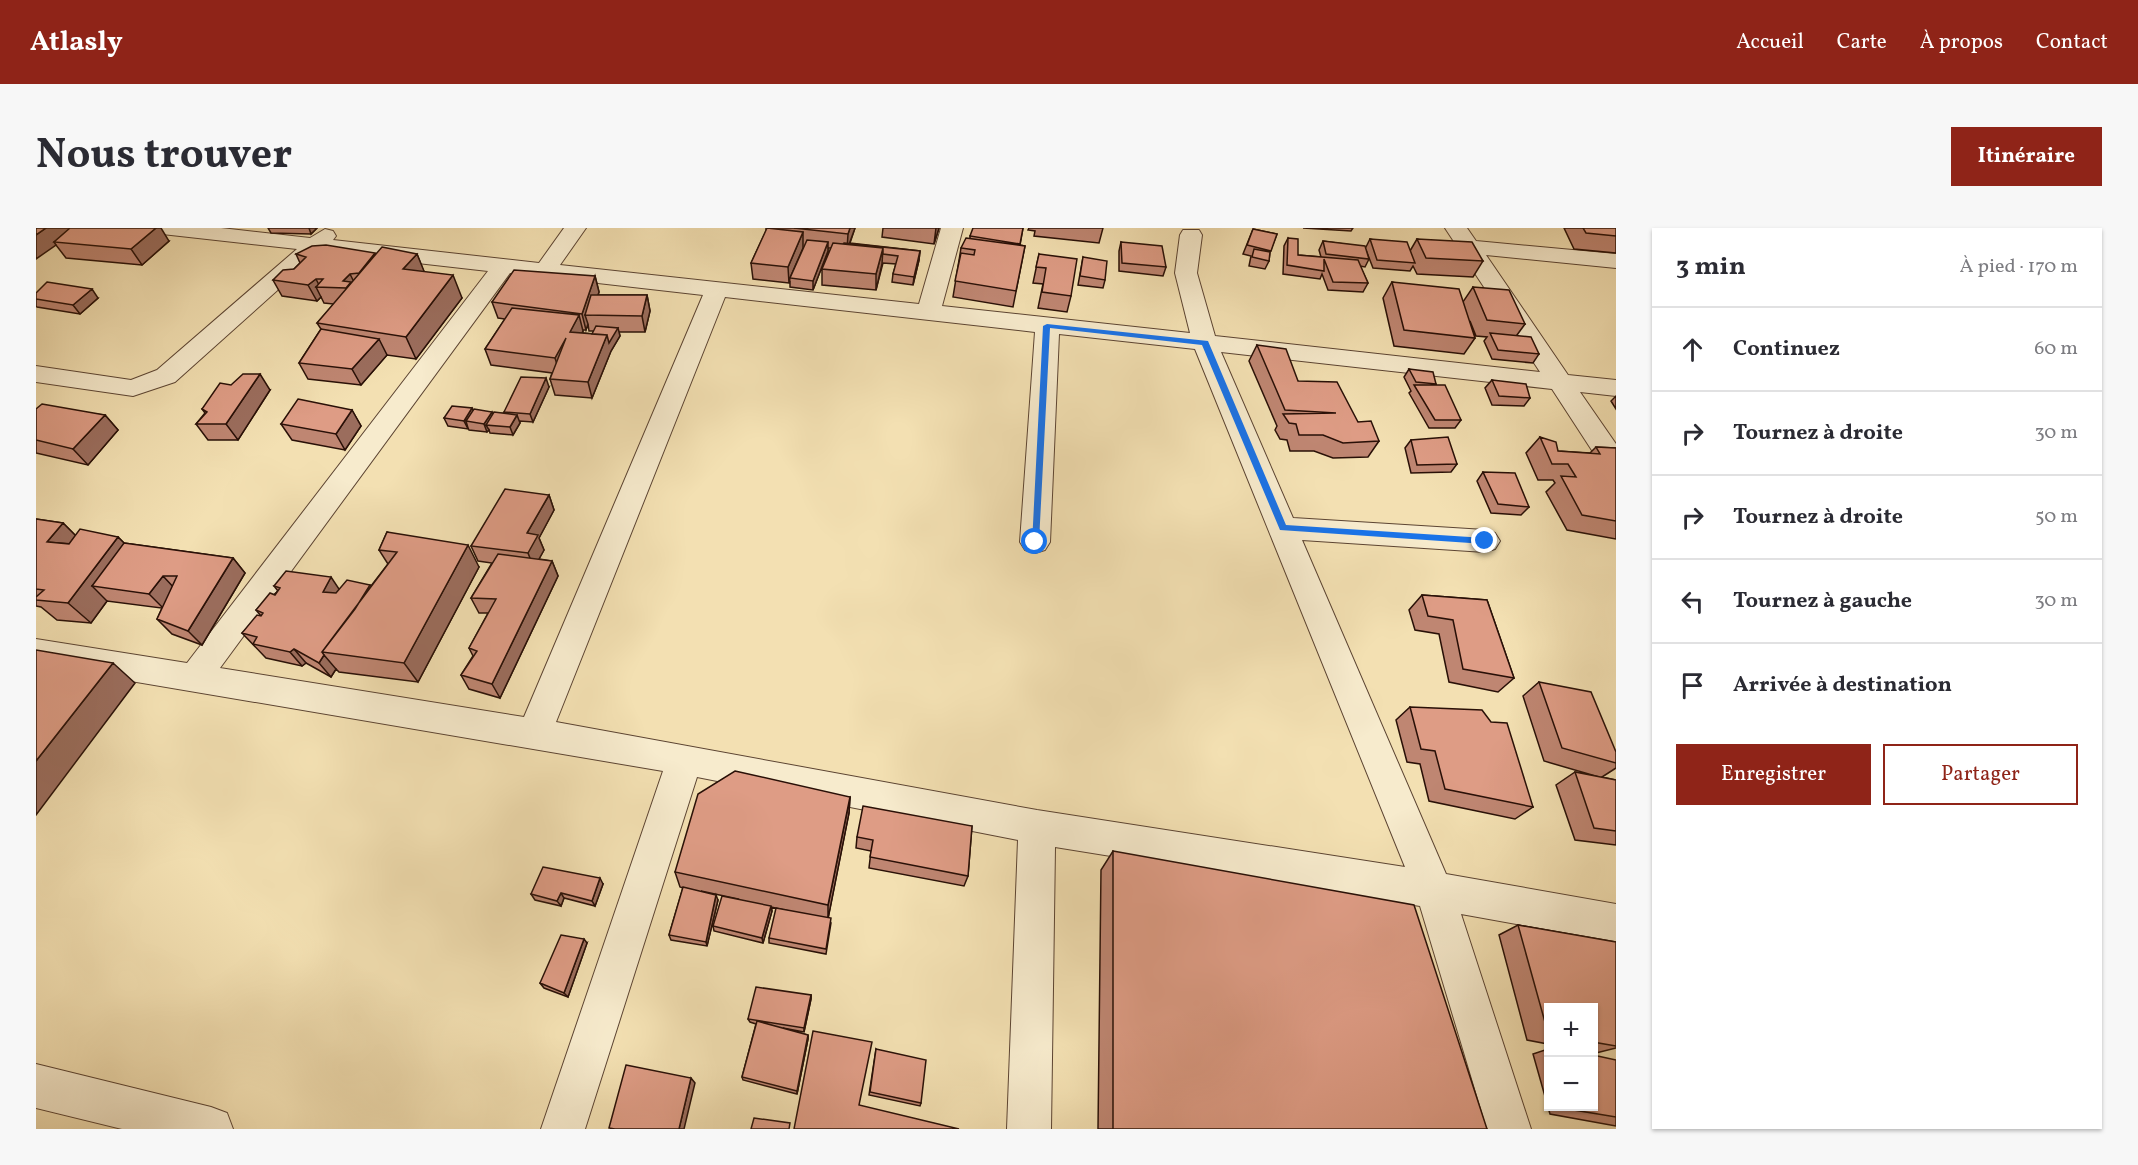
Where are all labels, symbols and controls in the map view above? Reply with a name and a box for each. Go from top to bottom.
text: Atlasly [30,23,123,62]
text: Accueil [1736,28,1804,57]
text: Carte [1837,28,1887,57]
text: À propos [1920,28,2003,57]
text: Contact [2036,28,2108,57]
text: Nous trouver [36,127,292,186]
button: Itinéraire [1951,127,2102,186]
text: 3 min [1676,249,1746,285]
text: À pied · 170 m [1959,253,2078,281]
icon: ahead [1676,333,1709,366]
text: Continuez [1733,334,1840,365]
text: 60 m [2034,335,2078,363]
icon: right [1676,417,1709,450]
text: Tournez à droite [1733,418,1903,449]
text: 30 m [2034,419,2078,447]
icon: right [1676,501,1709,534]
text: Tournez à droite [1733,502,1903,533]
text: 50 m [2035,503,2078,531]
route end [1471,527,1497,553]
route start [1021,528,1047,554]
icon: left [1676,585,1709,618]
text: Tournez à gauche [1733,586,1912,617]
text: 30 m [2034,587,2078,615]
icon: arrive [1676,669,1709,702]
text: Arrivée à destination [1733,670,1952,701]
button: Enregistrer [1676,744,1871,805]
button: Partager [1883,744,2078,805]
map controls [1544,1003,1598,1111]
button: + [1544,1003,1598,1057]
button: − [1544,1057,1598,1111]

